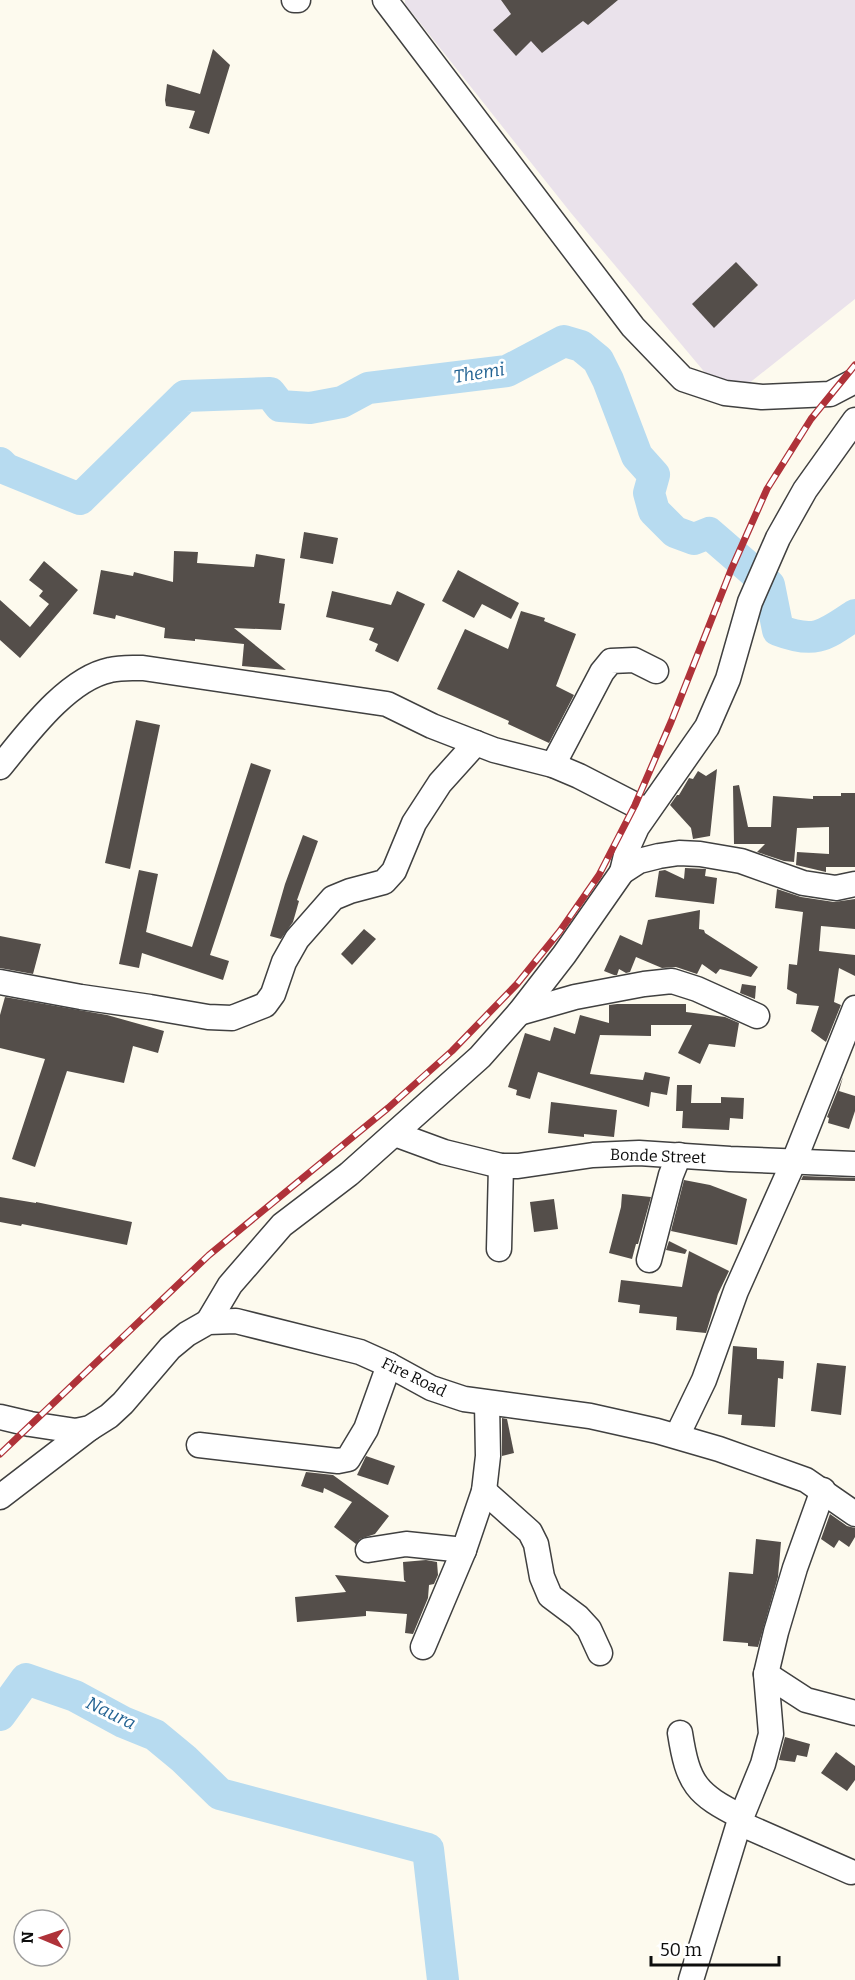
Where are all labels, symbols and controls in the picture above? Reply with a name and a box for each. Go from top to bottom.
water label: Themi [452,358,506,388]
street label: Bonde Street [610,1145,707,1167]
street label: Fire Road [378,1353,450,1401]
water label: Naura [83,1692,139,1734]
north arrow [12,1908,72,1968]
scale bar [651,1929,778,1967]
text: N [18,1931,37,1944]
text: 50 m [660,1939,702,1961]

